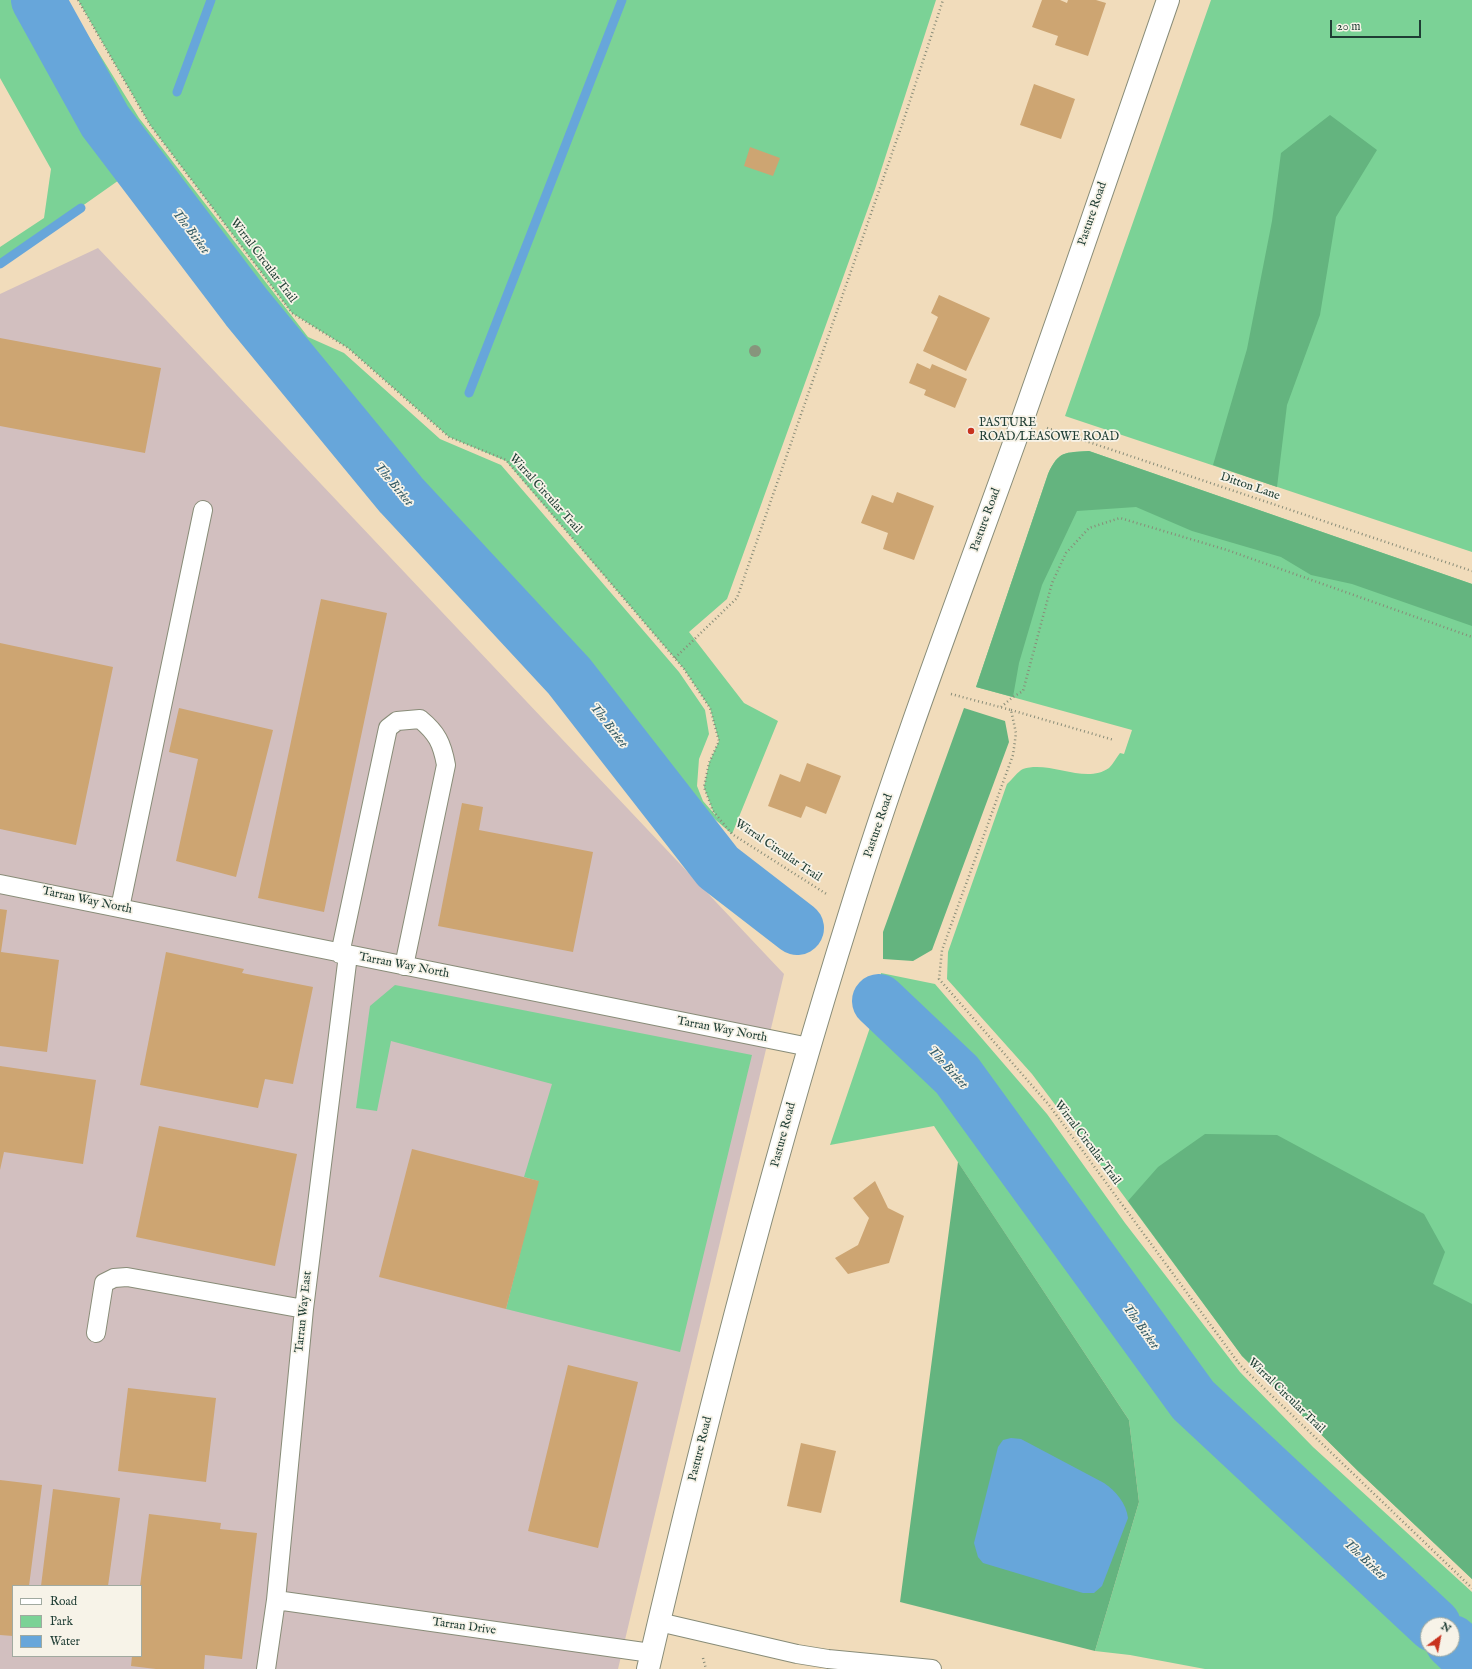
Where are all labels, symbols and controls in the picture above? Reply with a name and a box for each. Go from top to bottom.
scale bar [1332,12,1423,38]
text: 20 m [1337,19,1360,34]
street label: Pasture Road [1075,180,1111,248]
water label: The Birket [168,206,212,258]
street label: Wirral Circular Trail [227,216,299,306]
place label: PASTURE ROAD/LEASOWE ROAD [979,417,1119,445]
marker: PASTURE ROAD/LEASOWE ROAD [966,426,976,436]
street label: Wirral Circular Trail [506,451,584,537]
water label: The Birket [370,460,416,510]
street label: Ditton Lane [1218,470,1282,504]
street label: Pasture Road [968,486,1004,554]
water label: The Birket [586,701,630,751]
street label: Pasture Road [861,792,897,860]
street label: Wirral Circular Trail [732,817,824,885]
street label: Tarran Way North [41,884,133,918]
street label: Tarran Way North [358,950,450,982]
street label: Tarran Way North [676,1014,768,1046]
water label: The Birket [923,1043,971,1093]
street label: Wirral Circular Trail [1051,1098,1123,1188]
street label: Pasture Road [768,1101,800,1169]
street label: Tarran Way East [293,1270,315,1354]
water label: The Birket [1118,1301,1162,1353]
street label: Wirral Circular Trail [1244,1356,1328,1436]
street label: Pasture Road [686,1415,716,1483]
water label: The Birket [1339,1536,1389,1584]
legend [12,1585,142,1657]
text: Road [50,1594,77,1609]
text: Park [50,1614,73,1629]
street label: Tarran Drive [431,1615,497,1639]
north arrow [1420,1617,1460,1657]
text: N [1438,1619,1454,1636]
text: Water [50,1634,80,1649]

